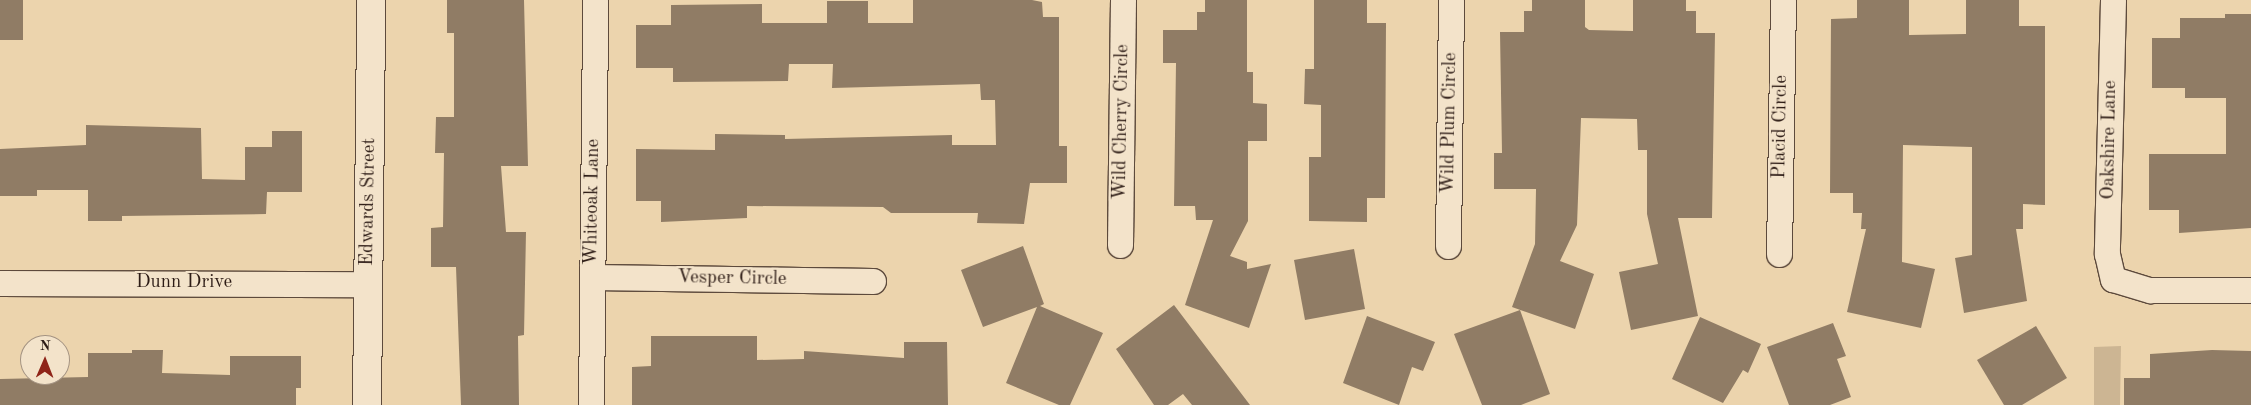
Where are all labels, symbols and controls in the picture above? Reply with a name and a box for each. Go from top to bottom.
street label: Wild Cherry Circle [1109,44,1135,200]
street label: Wild Plum Circle [1437,52,1463,194]
street label: Placid Circle [1769,75,1793,179]
street label: Oakshire Lane [2098,80,2122,200]
street label: Edwards Street [356,138,382,266]
street label: Whiteoak Lane [580,139,606,265]
street label: Vesper Circle [677,267,787,291]
street label: Dunn Drive [136,272,232,294]
north arrow [20,335,70,385]
text: N [40,339,51,353]

